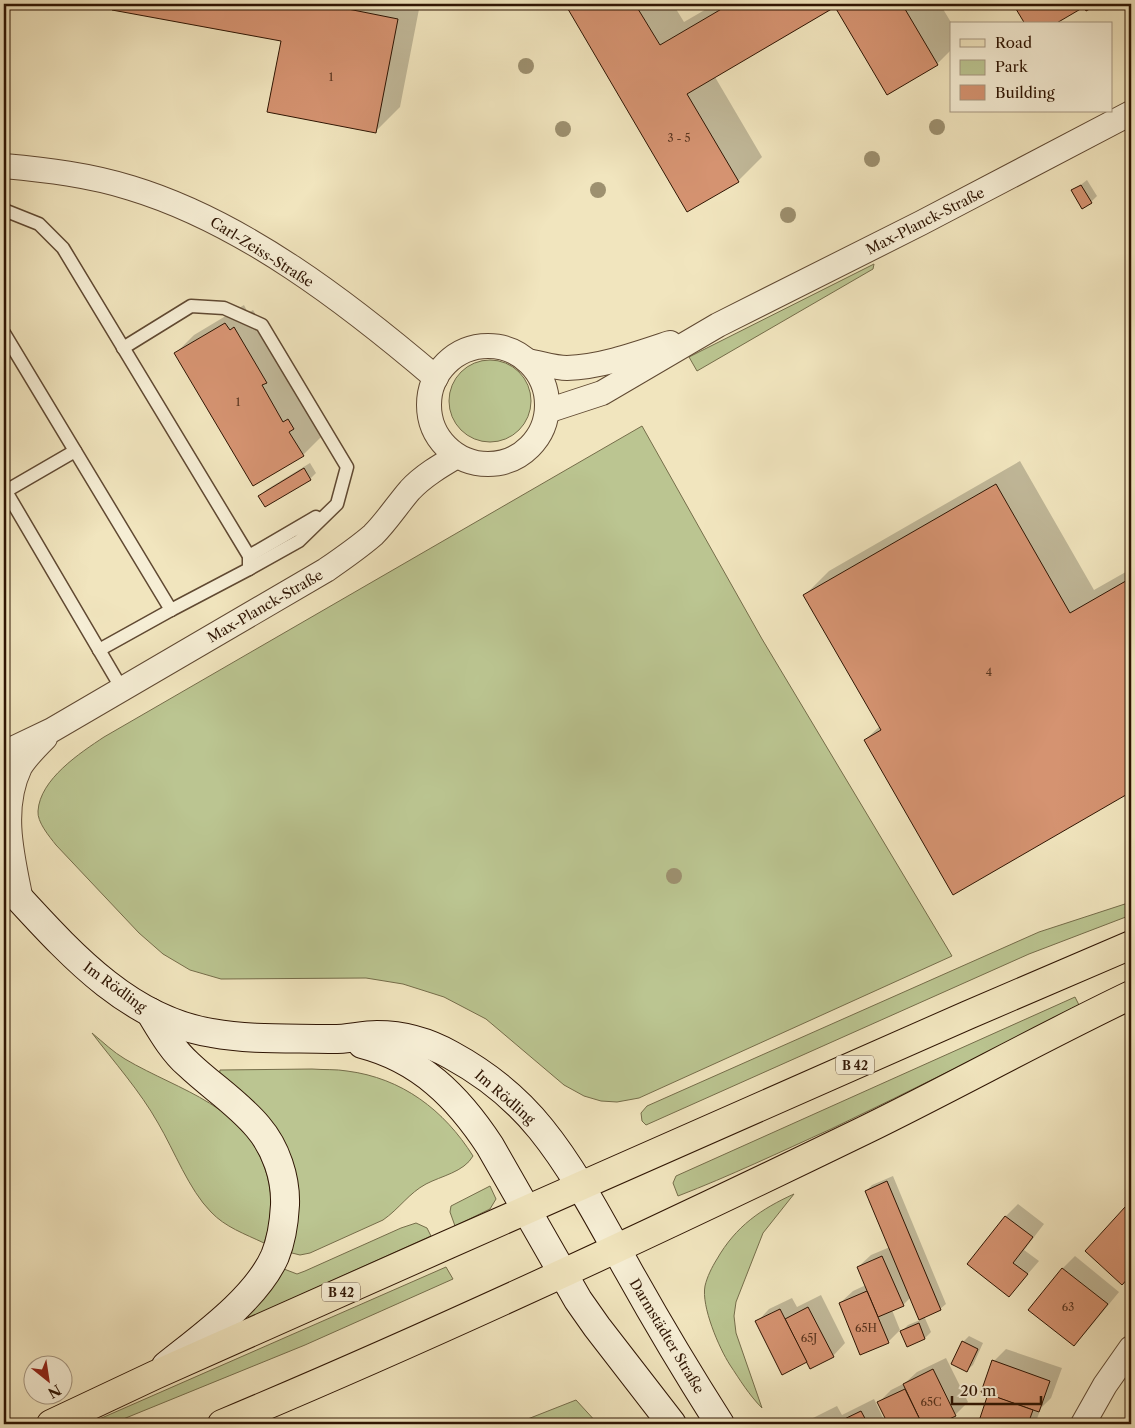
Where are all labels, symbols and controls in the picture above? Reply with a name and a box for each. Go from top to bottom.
legend [950,22,1112,112]
text: Road [995,33,1032,52]
text: Park [995,57,1029,76]
house number: 1 [329,70,334,84]
text: Building [995,83,1055,102]
house number: 3 - 5 [668,131,690,145]
street label: Max-Planck-Straße [863,183,987,259]
street label: Carl-Zeiss-Straße [207,213,317,291]
house number: 1 [236,395,241,409]
street label: Max-Planck-Straße [204,566,326,646]
house number: 4 [986,665,992,679]
street label: Im Rödling [80,958,151,1016]
road number: B 42 [836,1056,874,1074]
street label: Im Rödling [471,1066,539,1128]
street label: Darmstädter Straße [626,1275,708,1397]
road number: B 42 [322,1282,360,1301]
house number: 63 [1062,1300,1074,1314]
house number: 65H [855,1321,877,1335]
house number: 65J [801,1331,817,1345]
north arrow [22,1356,72,1406]
scale bar [952,1373,1041,1405]
text: N [45,1380,64,1402]
text: 20 m [960,1381,996,1400]
house number: 65C [921,1395,941,1409]

